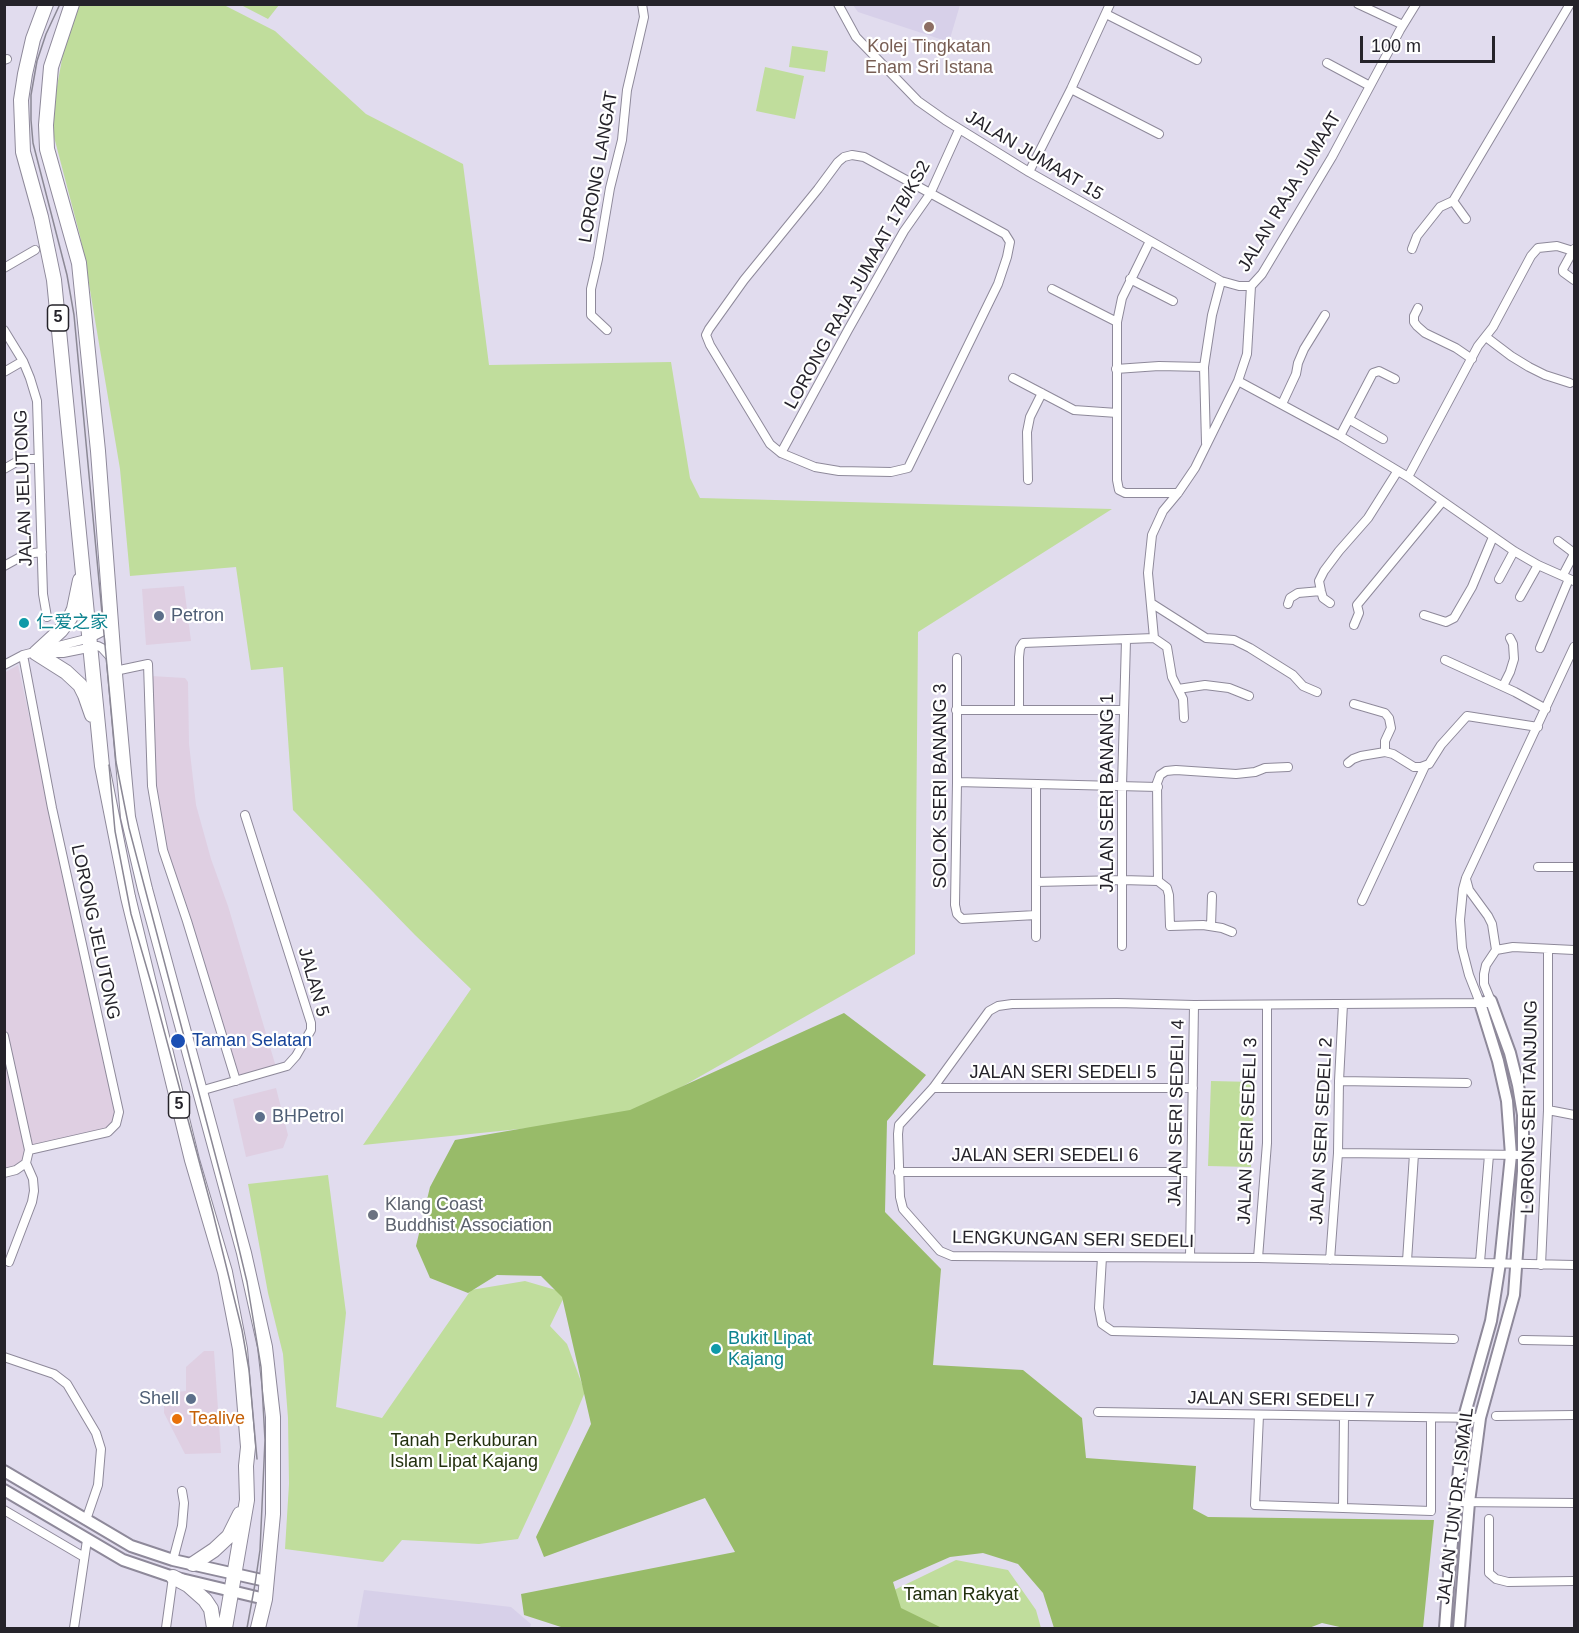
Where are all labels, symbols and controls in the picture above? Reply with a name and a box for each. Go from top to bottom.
marker: Kolej Tingkatan Enam Sri Istana [922,20,936,34]
scale bar [1363,24,1498,62]
place label: Kolej Tingkatan Enam Sri Istana [865,36,993,78]
text: 100 m [1371,36,1421,56]
street label: LORONG LANGAT [575,89,623,245]
street label: JALAN JUMAAT 15 [961,106,1107,206]
street label: JALAN RAJA JUMAAT [1234,108,1346,276]
street label: LORONG RAJA JUMAAT 17B/KS2 [781,157,935,413]
road number: 5 [48,305,68,331]
street label: JALAN JELUTONG [10,409,38,567]
place label: Petron [171,605,224,627]
marker: Petron [152,609,166,623]
place label: 仁爱之家 [36,612,108,634]
marker: 仁爱之家 [17,616,31,630]
street label: SOLOK SERI BANANG 3 [930,683,952,889]
street label: JALAN SERI BANANG 1 [1097,693,1119,893]
street label: LORONG JELUTONG [66,842,124,1022]
street label: JALAN 5 [293,945,333,1019]
street label: LORONG SERI TANJUNG [1517,1000,1543,1214]
street label: JALAN SERI SEDELI 4 [1165,1019,1189,1207]
place label: Taman Selatan [192,1030,312,1052]
marker: Taman Selatan [169,1032,187,1050]
street label: JALAN SERI SEDELI 3 [1234,1037,1262,1225]
street label: JALAN SERI SEDELI 2 [1306,1037,1338,1225]
street label: JALAN SERI SEDELI 5 [969,1062,1157,1084]
road number: 5 [168,1092,190,1118]
place label: BHPetrol [272,1106,344,1128]
marker: BHPetrol [253,1110,267,1124]
street label: JALAN SERI SEDELI 6 [951,1145,1139,1167]
place label: Klang Coast Buddhist Association [385,1194,552,1236]
marker: Klang Coast Buddhist Association [366,1208,380,1222]
street label: LENGKUNGAN SERI SEDELI [952,1227,1194,1253]
place label: Bukit Lipat Kajang [728,1328,812,1370]
marker: Bukit Lipat Kajang [709,1342,723,1356]
place label: Shell [139,1388,179,1410]
street label: JALAN SERI SEDELI 7 [1187,1388,1375,1412]
marker: Shell [184,1392,198,1406]
street label: JALAN TUN DR. ISMAIL [1433,1406,1479,1606]
place label: Tealive [189,1408,245,1430]
marker: Tealive [170,1412,184,1426]
park label: Tanah Perkuburan Islam Lipat Kajang [390,1430,538,1472]
park label: Taman Rakyat [903,1584,1019,1606]

